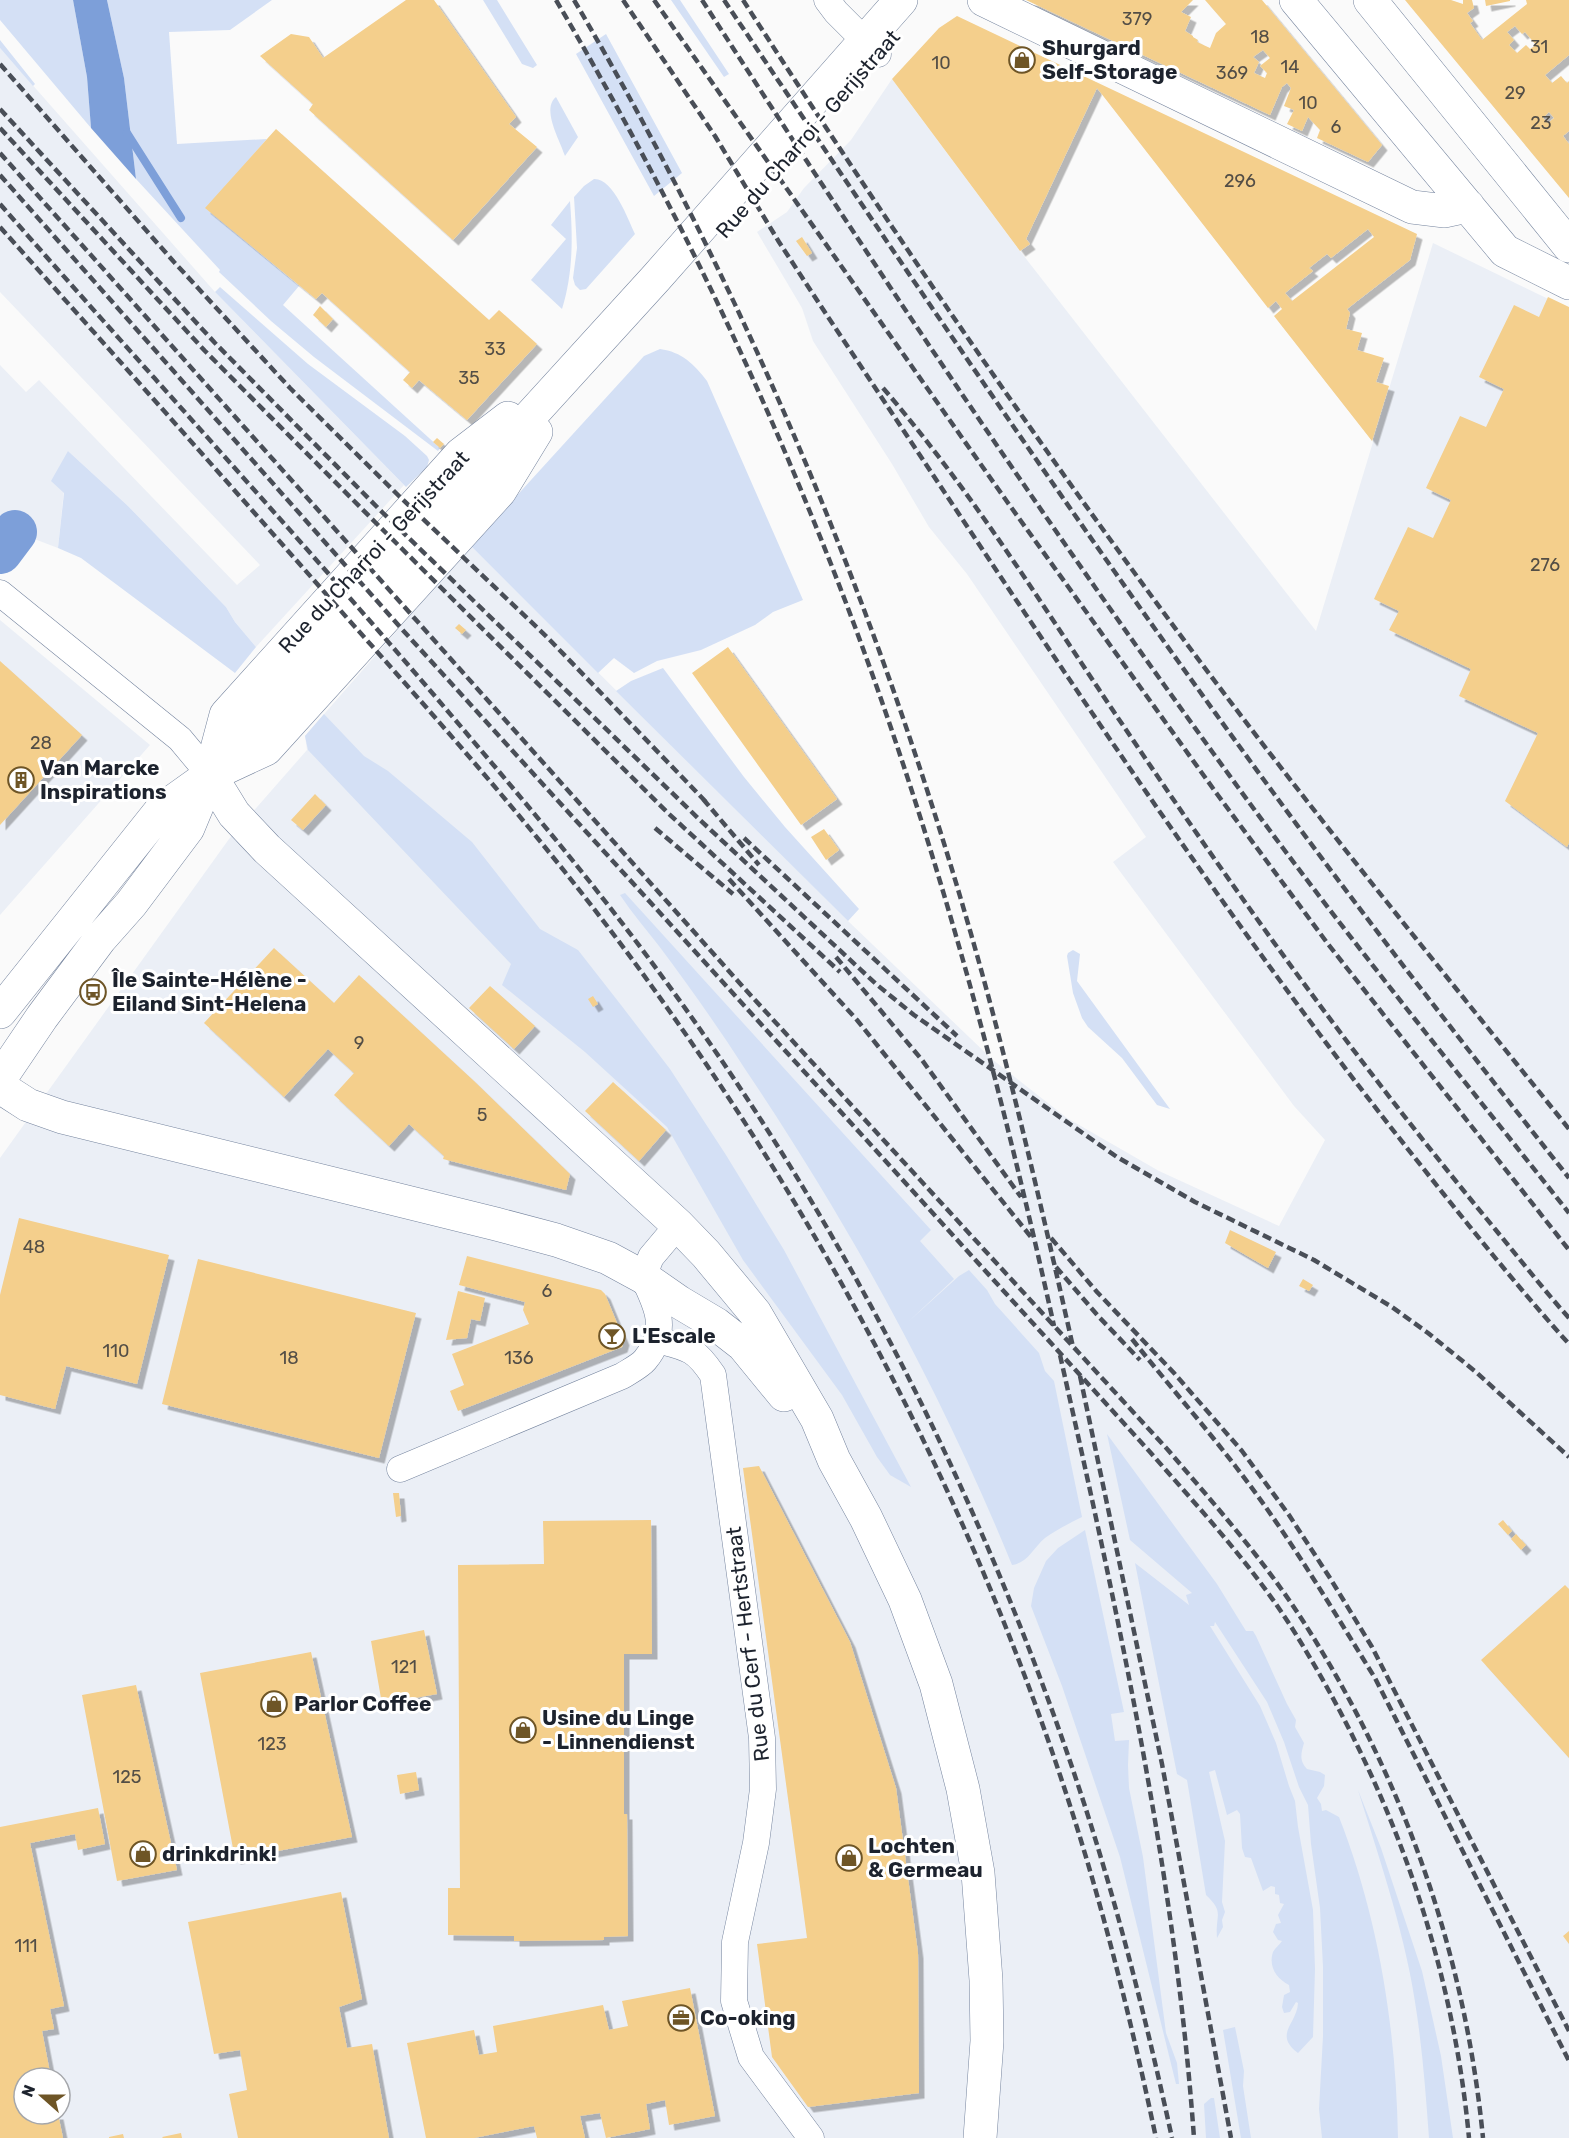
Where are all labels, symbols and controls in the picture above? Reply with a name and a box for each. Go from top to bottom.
house number: 379 [1122,8,1152,30]
street label: Rue du Charroi - Gerijstraat [710,24,905,243]
house number: 18 [1250,26,1270,48]
place label: Shurgard Self-Storage [1042,35,1177,84]
house number: 31 [1530,36,1548,58]
shop icon: Shurgard Self-Storage [1007,45,1037,75]
house number: 10 [931,52,951,74]
house number: 14 [1281,56,1299,78]
house number: 369 [1216,62,1248,84]
house number: 29 [1504,82,1526,104]
house number: 10 [1298,92,1318,114]
house number: 23 [1530,112,1552,134]
house number: 6 [1331,116,1342,138]
house number: 296 [1224,170,1256,192]
house number: 33 [484,338,506,360]
house number: 35 [458,367,480,389]
street label: Rue du Charroi - Gerijstraat [273,445,474,658]
house number: 276 [1530,554,1560,576]
house number: 28 [30,732,52,754]
place label: Van Marcke Inspirations [40,755,167,804]
building icon: Van Marcke Inspirations [6,765,36,795]
place label: Île Sainte-Hélène - Eiland Sint-Helena [111,967,307,1016]
bus stop icon: Île Sainte-Hélène - Eiland Sint-Helena [78,977,108,1007]
house number: 9 [354,1032,364,1054]
house number: 5 [477,1104,487,1126]
house number: 48 [23,1236,45,1258]
house number: 6 [542,1280,553,1302]
bar icon: L'Escale [597,1321,627,1351]
place label: L'Escale [632,1323,716,1348]
house number: 110 [103,1340,129,1362]
house number: 18 [279,1347,299,1369]
house number: 136 [504,1347,534,1369]
street label: Rue du Cerf - Hertstraat [721,1525,774,1763]
house number: 121 [391,1656,417,1678]
shop icon: Parlor Coffee [259,1689,289,1719]
place label: Parlor Coffee [294,1691,432,1716]
place label: Usine du Linge - Linnendienst [542,1705,695,1754]
shop icon: Usine du Linge - Linnendienst [508,1715,538,1745]
house number: 123 [257,1733,287,1755]
house number: 125 [113,1766,141,1788]
place label: Lochten & Germeau [868,1833,983,1882]
shop icon: drinkdrink! [128,1839,158,1869]
place label: drinkdrink! [162,1841,277,1866]
shop icon: Lochten & Germeau [834,1843,864,1873]
house number: 111 [14,1935,38,1957]
office icon: Co-oking [666,2003,696,2033]
place label: Co-oking [700,2005,796,2030]
north arrow [12,2066,72,2126]
text: N [18,2082,39,2100]

